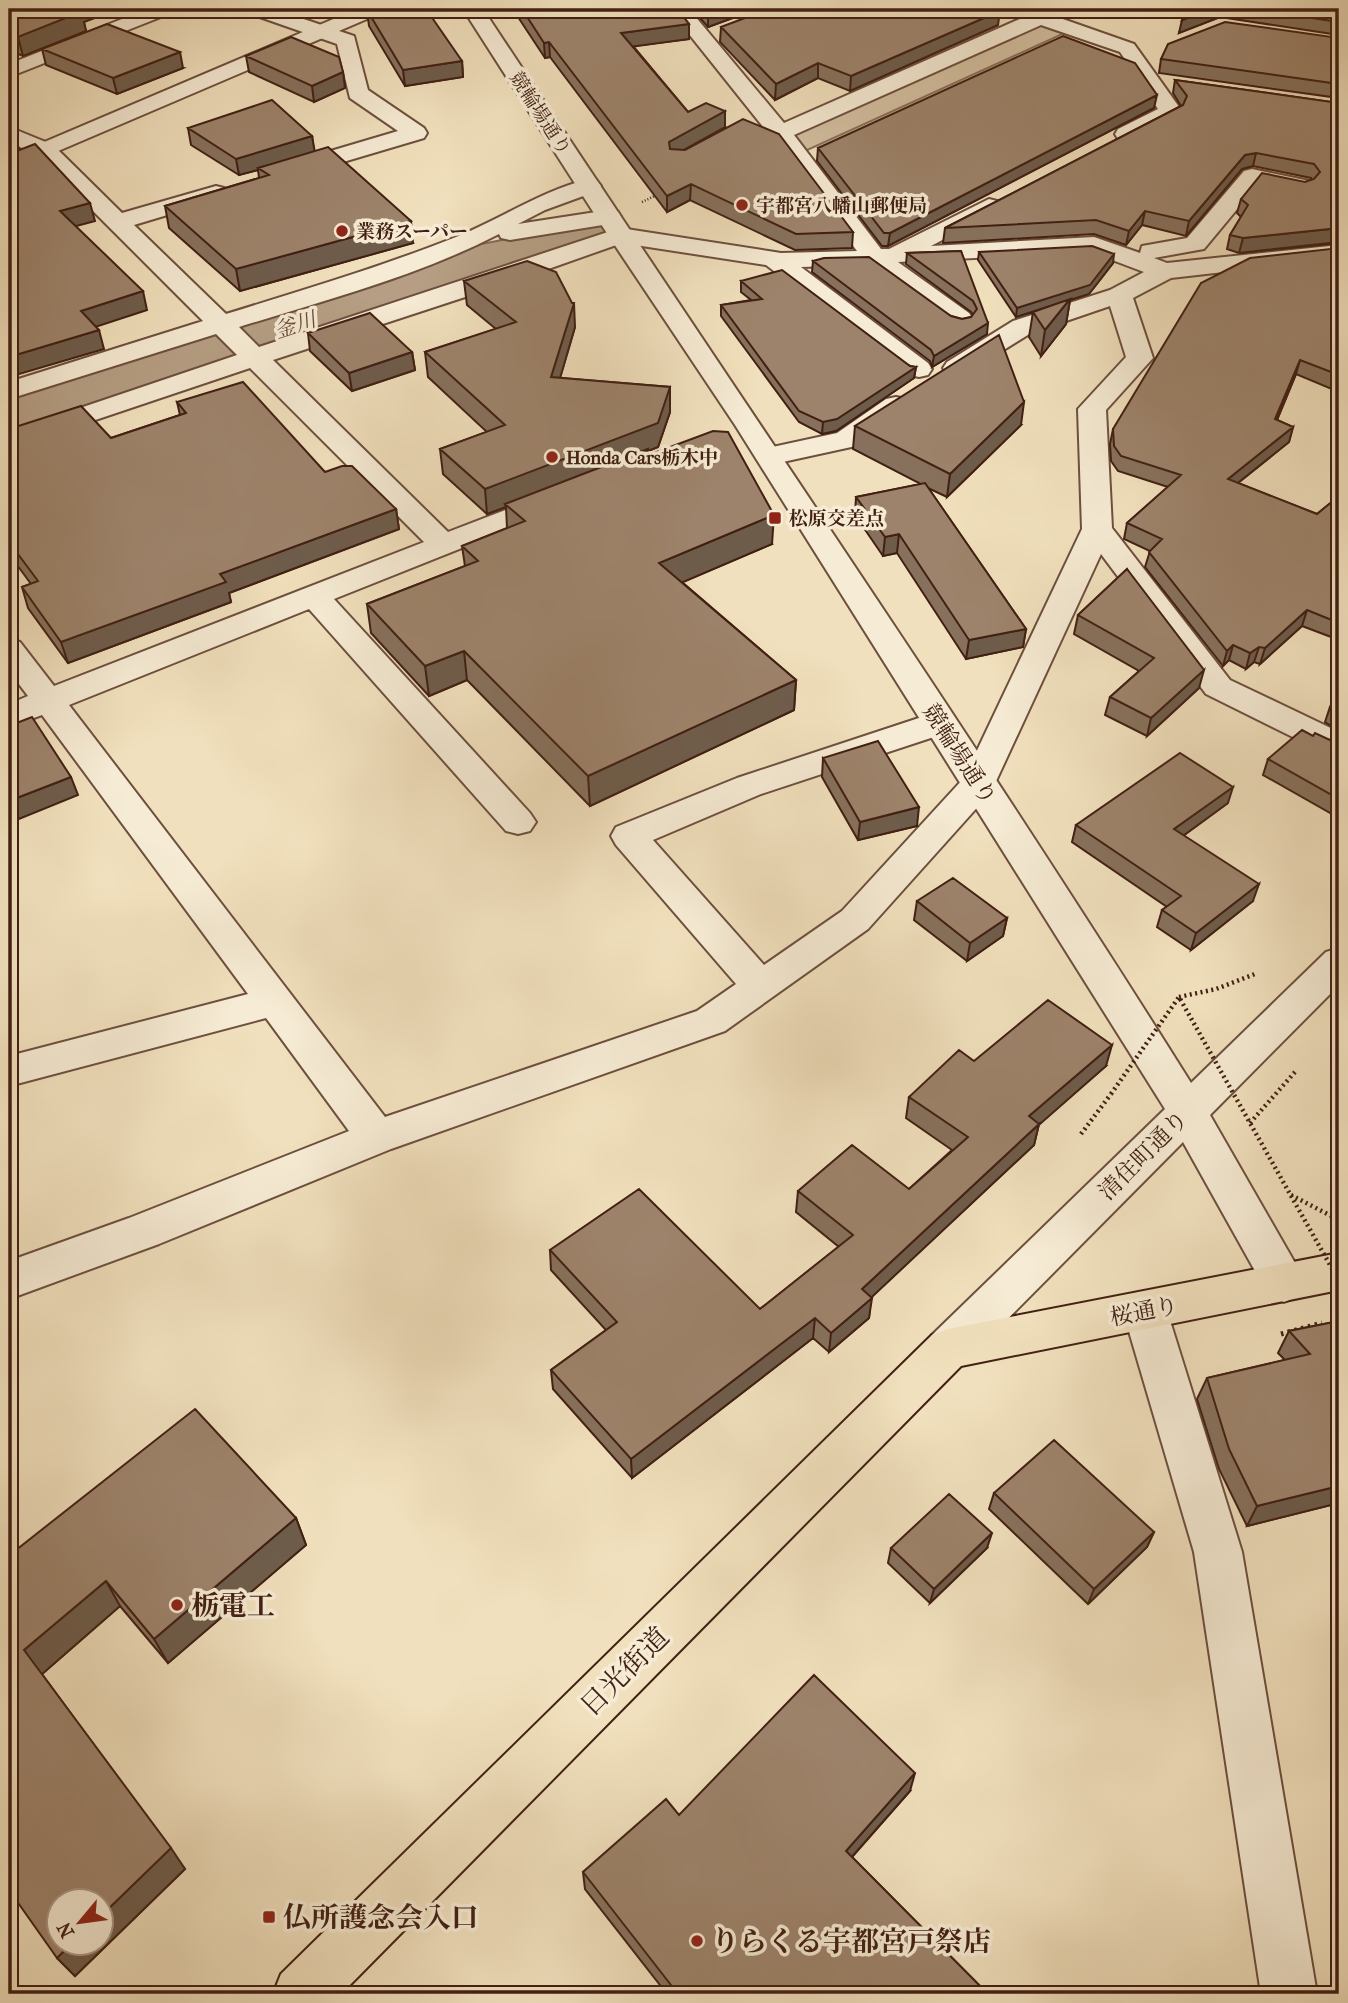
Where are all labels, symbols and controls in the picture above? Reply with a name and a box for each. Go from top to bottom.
street label: 競輪場通り [505,68,575,159]
place label: 宇都宮八幡山郵便局 [756,195,927,217]
marker: 宇都宮八幡山郵便局 [734,197,750,213]
place label: 業務スーパー [356,221,468,243]
marker: 業務スーパー [334,223,350,239]
water label: 釜川 [271,306,321,343]
place label: Honda Cars栃木中 [566,447,718,469]
marker: Honda Cars栃木中 [544,449,560,465]
place label: 松原交差点 [789,508,884,530]
marker: 松原交差点 [767,510,783,526]
street label: 競輪場通り [917,699,1002,810]
street label: 清住町通り [1093,1105,1194,1206]
street label: 桜通り [1108,1292,1181,1331]
place label: 栃電工 [191,1589,275,1622]
marker: 栃電工 [169,1597,185,1613]
street label: 日光街道 [573,1620,676,1723]
north arrow [46,1888,116,1958]
place label: 仏所護念会入口 [283,1901,479,1934]
marker: 仏所護念会入口 [261,1909,277,1925]
text: N [53,1918,79,1941]
place label: りらくる宇都宮戸祭店 [711,1925,991,1958]
marker: りらくる宇都宮戸祭店 [689,1933,705,1949]

